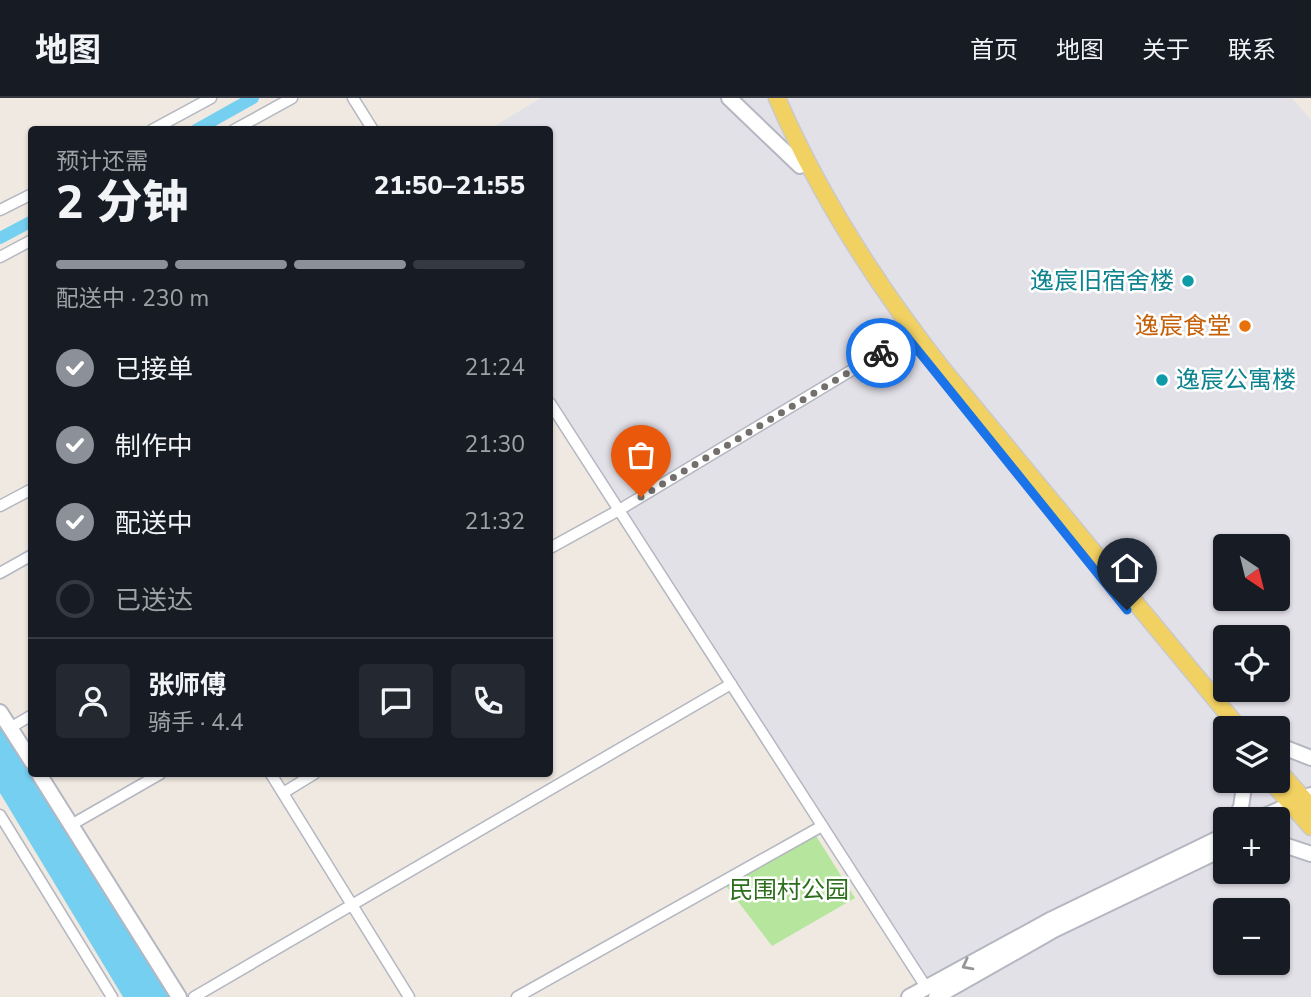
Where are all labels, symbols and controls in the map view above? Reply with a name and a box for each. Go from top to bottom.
text: 地图 [35,28,101,73]
text: 首页 [970,34,1018,66]
text: 地图 [1056,34,1104,66]
text: 关于 [1142,34,1190,66]
text: 联系 [1228,34,1276,66]
text: 预计还需 [56,146,148,177]
text: 21:50–21:55 [374,168,525,203]
text: 2 分钟 [56,171,188,234]
place label: 逸宸旧宿舍楼 [1030,265,1174,297]
marker: 逸宸旧宿舍楼 [1180,273,1196,289]
text: 配送中 · 230 m [56,283,209,314]
place label: 逸宸食堂 [1135,310,1231,342]
courier [846,318,916,388]
marker: 逸宸食堂 [1237,318,1253,334]
icon: bike [862,334,900,372]
icon: check [56,349,94,387]
text: 已接单 [115,352,193,387]
text: 21:24 [465,352,525,383]
place label: 逸宸公寓楼 [1176,364,1296,396]
marker: 逸宸公寓楼 [1154,372,1170,388]
pin [611,425,671,497]
icon: check [56,426,94,464]
text: 制作中 [115,429,193,464]
text: 21:30 [465,429,525,460]
icon: bag [622,436,660,474]
icon: check [56,503,94,541]
text: 配送中 [115,506,193,541]
text: 21:32 [465,506,525,537]
north arrow [1213,534,1290,611]
map controls [1213,534,1290,975]
pin [1097,538,1157,610]
icon: home [1108,549,1146,587]
text: 已送达 [115,583,193,618]
button: locate [1213,625,1290,702]
button: person [56,664,130,738]
button: chat [359,664,433,738]
button: phone [451,664,525,738]
text: 张师傅 [148,668,226,703]
text: 骑手 · 4.4 [148,707,244,738]
button: layers [1213,716,1290,793]
button: + [1213,807,1290,884]
park label: 民围村公园 [729,874,849,906]
button: − [1213,898,1290,975]
one-way arrow [962,957,974,970]

